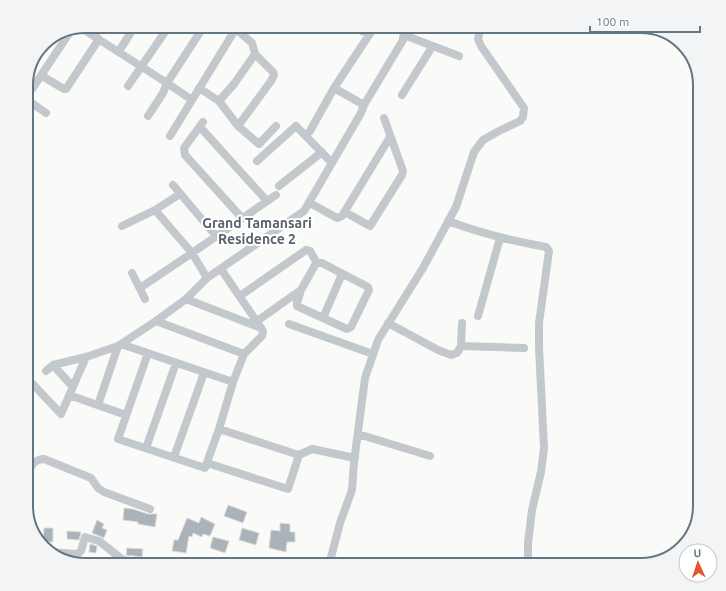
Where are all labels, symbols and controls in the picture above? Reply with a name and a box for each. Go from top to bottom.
scale bar [590,8,700,34]
text: 100 m [596,15,629,28]
district label: Grand Tamansari Residence 2 [202,215,312,247]
north arrow [678,543,718,583]
text: U [693,547,702,559]

